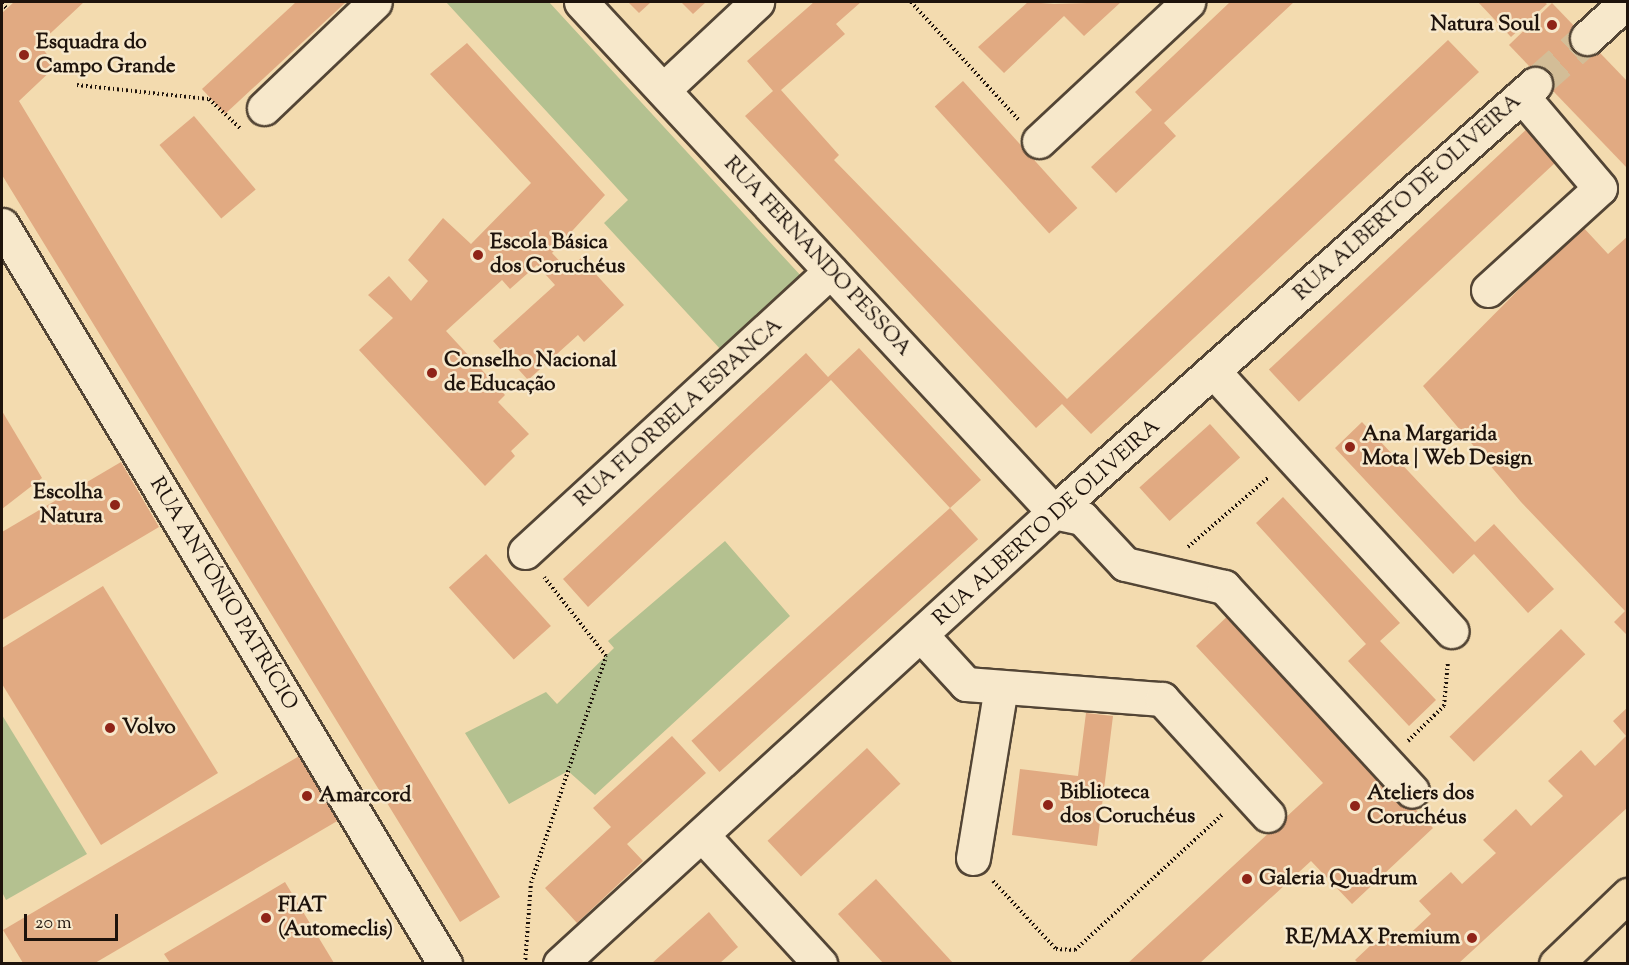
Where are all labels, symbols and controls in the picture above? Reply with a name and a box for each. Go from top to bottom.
place label: Natura Soul [1431,12,1540,38]
marker: Natura Soul [1545,18,1559,32]
place label: Esquadra do Campo Grande [36,30,175,80]
marker: Esquadra do Campo Grande [17,48,31,62]
street label: RUA ALBERTO DE OLIVEIRA [1289,89,1527,307]
street label: RUA FERNANDO PESSOA [718,152,916,362]
place label: Escola Básica dos Coruchéus [490,230,625,280]
marker: Escola Básica dos Coruchéus [471,248,485,262]
street label: RUA FLORBELA ESPANCA [570,313,788,513]
place label: Conselho Nacional de Educação [444,348,617,398]
marker: Conselho Nacional de Educação [425,366,439,380]
street label: RUA ALBERTO DE OLIVEIRA [928,414,1166,632]
place label: Ana Margarida Mota | Web Design [1362,422,1533,472]
marker: Ana Margarida Mota | Web Design [1343,440,1357,454]
street label: RUA ANTÓNIO PATRÍCIO [143,473,303,715]
place label: Escolha Natura [33,480,103,530]
marker: Escolha Natura [108,498,122,512]
place label: Volvo [122,715,176,741]
marker: Volvo [103,721,117,735]
place label: Biblioteca dos Coruchéus [1060,780,1195,830]
place label: Ateliers dos Coruchéus [1367,781,1474,831]
place label: Amarcord [319,783,411,809]
marker: Amarcord [300,789,314,803]
marker: Biblioteca dos Coruchéus [1041,798,1055,812]
marker: Ateliers dos Coruchéus [1348,799,1362,813]
place label: Galeria Quadrum [1259,866,1417,892]
marker: Galeria Quadrum [1240,872,1254,886]
place label: FIAT (Automeclis) [278,893,393,943]
scale bar [27,902,122,940]
text: 20 m [35,911,72,937]
marker: FIAT (Automeclis) [259,911,273,925]
place label: RE/MAX Premium [1286,925,1460,951]
marker: RE/MAX Premium [1465,931,1479,945]

